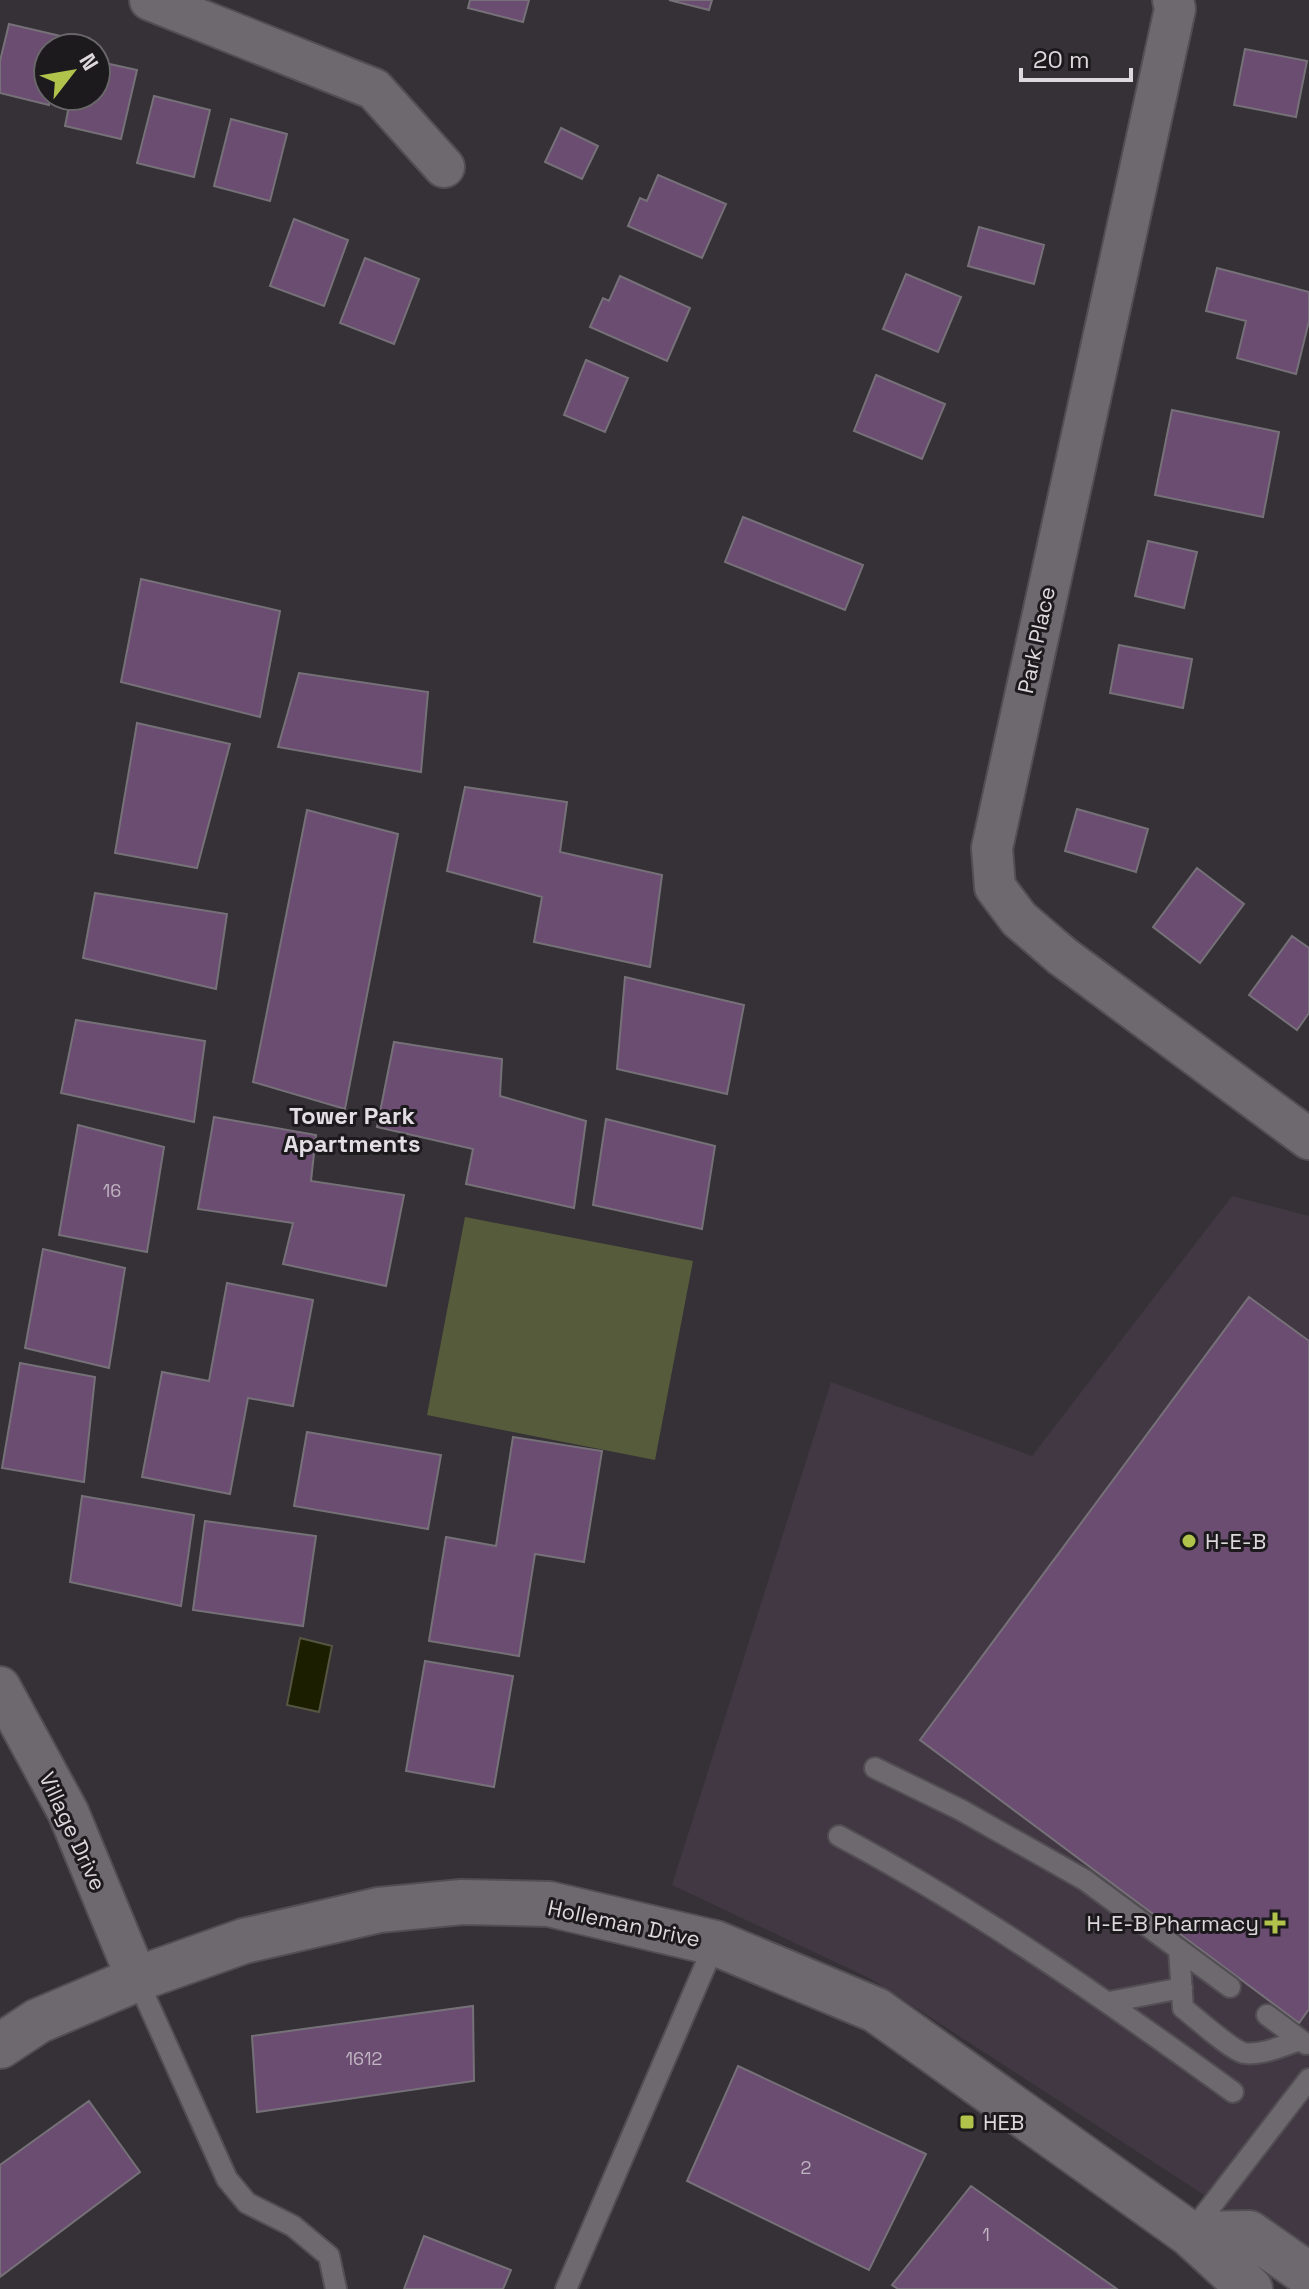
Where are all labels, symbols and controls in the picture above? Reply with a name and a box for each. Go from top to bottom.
north arrow [32,32,112,112]
scale bar [1021,32,1131,82]
text: 20 m [1033,44,1090,75]
text: N [73,48,105,75]
street label: Park Place [1011,584,1061,696]
district label: Tower Park Apartments [283,1100,421,1159]
house number: 16 [103,1179,121,1202]
place label: H-E-B [1205,1527,1266,1555]
marker: H-E-B [1180,1532,1198,1550]
street label: Village Drive [33,1767,113,1895]
street label: Holleman Drive [545,1893,703,1953]
place label: H-E-B Pharmacy [1087,1909,1259,1937]
marker: H-E-B Pharmacy [1266,1914,1284,1932]
house number: 1612 [346,2047,382,2070]
place label: HEB [983,2108,1024,2136]
marker: HEB [958,2113,976,2131]
house number: 2 [801,2156,811,2179]
house number: 1 [982,2223,990,2246]

